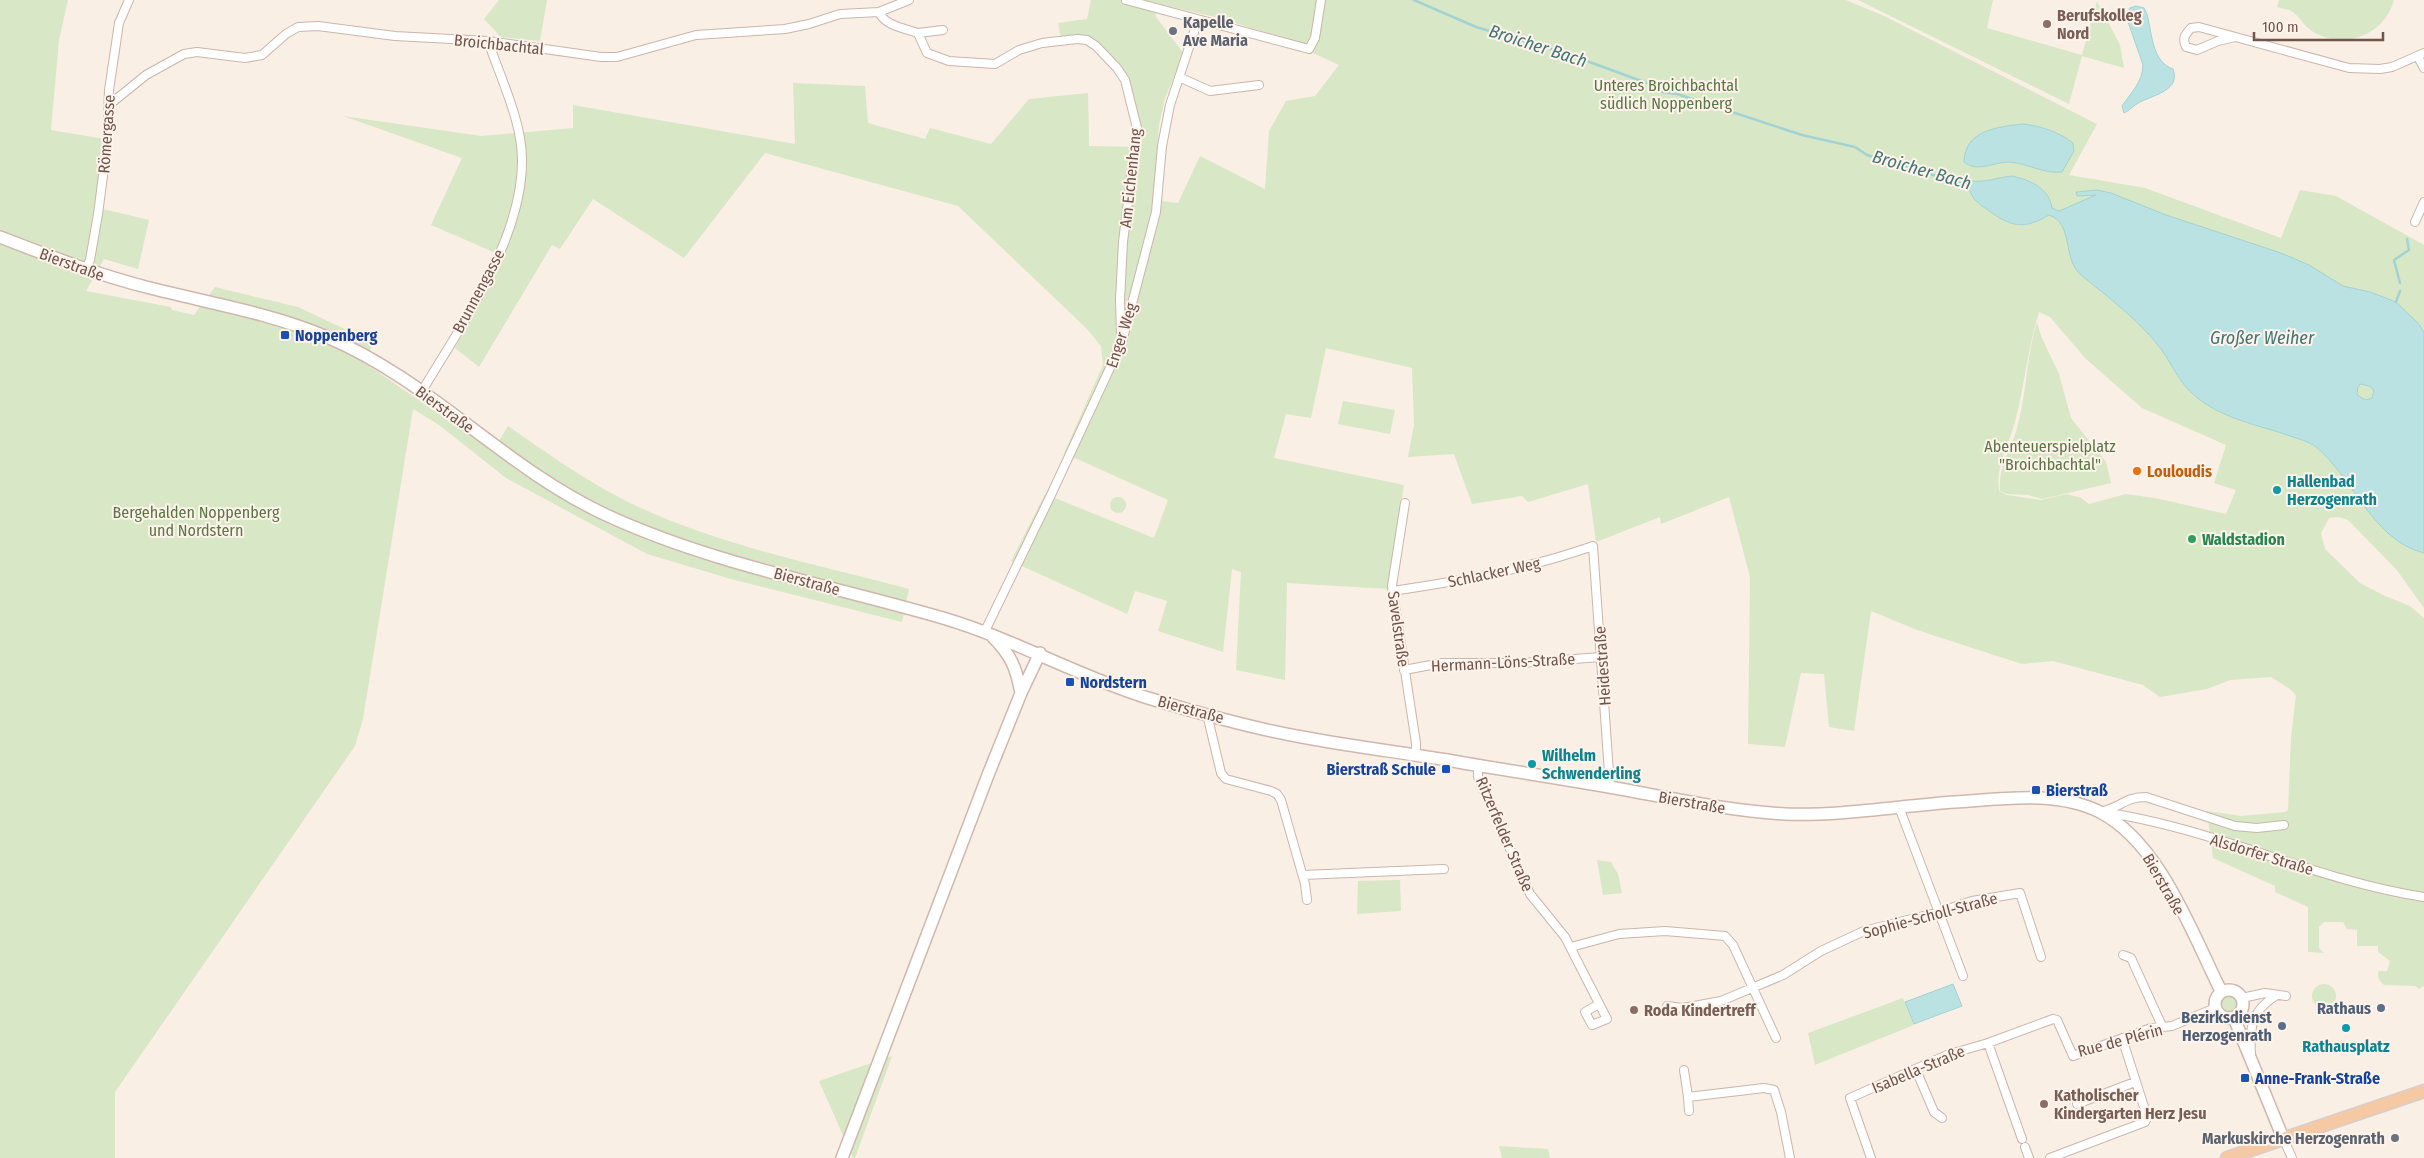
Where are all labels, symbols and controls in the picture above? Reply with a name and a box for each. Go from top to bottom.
place label: Berufskolleg Nord [2057,6,2142,43]
scale bar [2254,10,2383,42]
place label: Kapelle Ave Maria [1182,13,1248,50]
marker: Berufskolleg Nord [2041,18,2053,30]
text: 100 m [2262,18,2299,36]
water label: Broicher Bach [1486,20,1590,72]
marker: Kapelle Ave Maria [1167,25,1179,37]
street label: Broichbachtal [453,30,545,59]
park label: Unteres Broichbachtal südlich Noppenberg [1594,76,1738,113]
street label: Römergasse [94,94,119,174]
street label: Am Eichenhang [1116,127,1145,229]
water label: Broicher Bach [1870,145,1974,195]
street label: Bierstraße [37,244,107,285]
street label: Brunnengasse [448,246,509,336]
street label: Enger Weg [1102,300,1141,370]
place label: Noppenberg [295,326,377,345]
water label: Großer Weiher [2210,327,2315,349]
marker: Noppenberg [279,329,291,341]
street label: Bierstraße [412,382,478,437]
park label: Abenteuerspielplatz "Broichbachtal" [1984,437,2116,474]
place label: Louloudis [2147,462,2212,481]
marker: Louloudis [2131,465,2143,477]
place label: Hallenbad Herzogenrath [2287,472,2377,509]
marker: Hallenbad Herzogenrath [2271,484,2283,496]
park label: Bergehalden Noppenberg und Nordstern [113,503,280,540]
place label: Waldstadion [2202,530,2285,549]
marker: Waldstadion [2186,533,2198,545]
street label: Schlacker Weg [1446,553,1542,592]
street label: Bierstraße [772,564,842,599]
street label: Savelstraße [1384,590,1413,668]
street label: Heidestraße [1590,626,1615,706]
street label: Hermann-Löns-Straße [1431,649,1576,676]
place label: Nordstern [1080,673,1147,692]
marker: Nordstern [1064,676,1076,688]
street label: Bierstraße [1156,692,1226,727]
place label: Wilhelm Schwenderling [1542,746,1641,783]
marker: Wilhelm Schwenderling [1526,758,1538,770]
place label: Bierstraß Schule [1327,760,1436,779]
marker: Bierstraß Schule [1440,763,1452,775]
street label: Ritzerfelder Straße [1472,774,1537,895]
place label: Bierstraß [2046,781,2108,800]
marker: Bierstraß [2030,784,2042,796]
street label: Bierstraße [1657,787,1727,818]
street label: Alsdorfer Straße [2208,830,2316,879]
street label: Bierstraße [2138,850,2189,918]
street label: Sophie-Scholl-Straße [1861,888,1999,943]
place label: Rathaus [2317,999,2371,1018]
place label: Roda Kindertreff [1644,1001,1757,1020]
marker: Rathaus [2375,1002,2387,1014]
marker: Roda Kindertreff [1628,1004,1640,1016]
place label: Bezirksdienst Herzogenrath [2181,1008,2272,1045]
street label: Rue de Plérin [2076,1020,2165,1061]
marker: Bezirksdienst Herzogenrath [2276,1020,2288,1032]
marker: Rathausplatz [2340,1022,2352,1034]
place label: Rathausplatz [2302,1037,2390,1056]
street label: Isabella-Straße [1869,1041,1968,1098]
place label: Anne-Frank-Straße [2254,1069,2380,1088]
marker: Anne-Frank-Straße [2239,1072,2251,1084]
place label: Katholischer Kindergarten Herz Jesu [2054,1086,2206,1123]
marker: Katholischer Kindergarten Herz Jesu [2038,1098,2050,1110]
place label: Markuskirche Herzogenrath [2202,1129,2385,1148]
marker: Markuskirche Herzogenrath [2389,1132,2401,1144]

